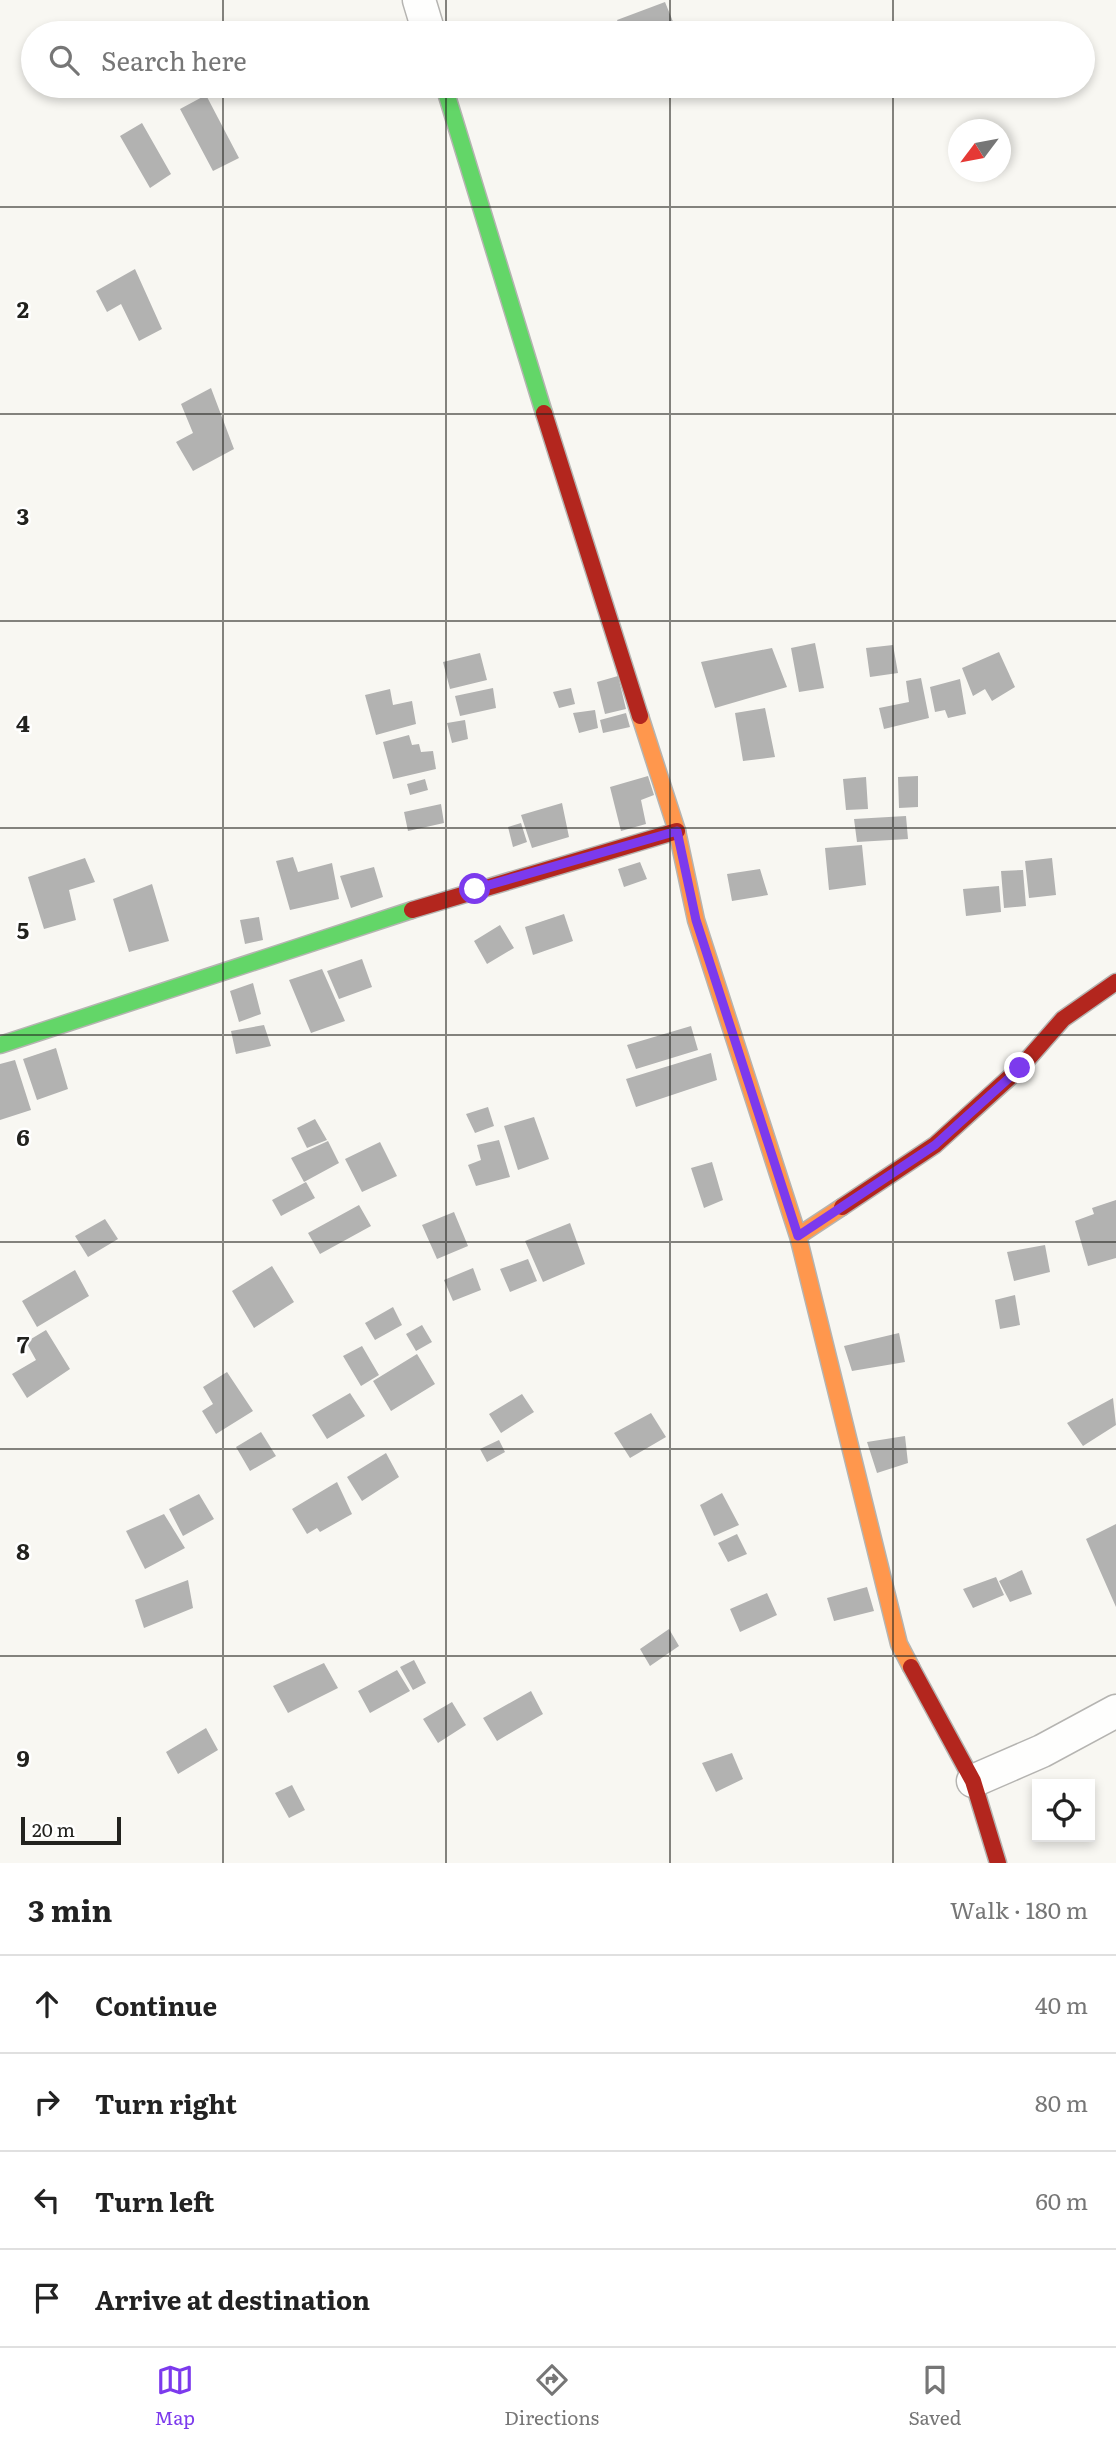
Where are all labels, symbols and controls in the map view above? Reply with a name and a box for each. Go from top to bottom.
search box [21,21,1095,98]
text: Search here [101,40,247,79]
icon: search [45,41,83,79]
north arrow [948,119,1011,182]
text: 2 [17,291,29,325]
text: 3 [17,498,29,532]
text: 4 [16,705,30,739]
route start [459,873,490,904]
text: 5 [17,912,29,946]
route end [1004,1052,1035,1083]
text: 6 [16,1119,30,1153]
text: 7 [17,1326,30,1360]
text: 8 [16,1533,30,1567]
text: 9 [16,1740,30,1774]
map controls [1032,1779,1095,1842]
button: locate [1032,1779,1095,1842]
scale bar [21,1814,121,1846]
text: 20 m [32,1815,75,1843]
text: 3 min [28,1887,112,1931]
text: Walk · 180 m [950,1892,1088,1926]
icon: ahead [28,1985,66,2023]
text: Continue [95,1985,217,2024]
text: 40 m [1035,1987,1088,2021]
icon: right [28,2083,66,2121]
text: Turn right [95,2083,237,2122]
text: 80 m [1035,2085,1088,2119]
icon: left [28,2181,66,2219]
text: Turn left [95,2181,214,2220]
text: 60 m [1035,2183,1088,2217]
icon: arrive [28,2279,66,2317]
text: Arrive at destination [95,2279,370,2318]
tab: Map [155,2361,195,2431]
tab: Directions [504,2361,599,2431]
tab: Saved [908,2361,961,2431]

